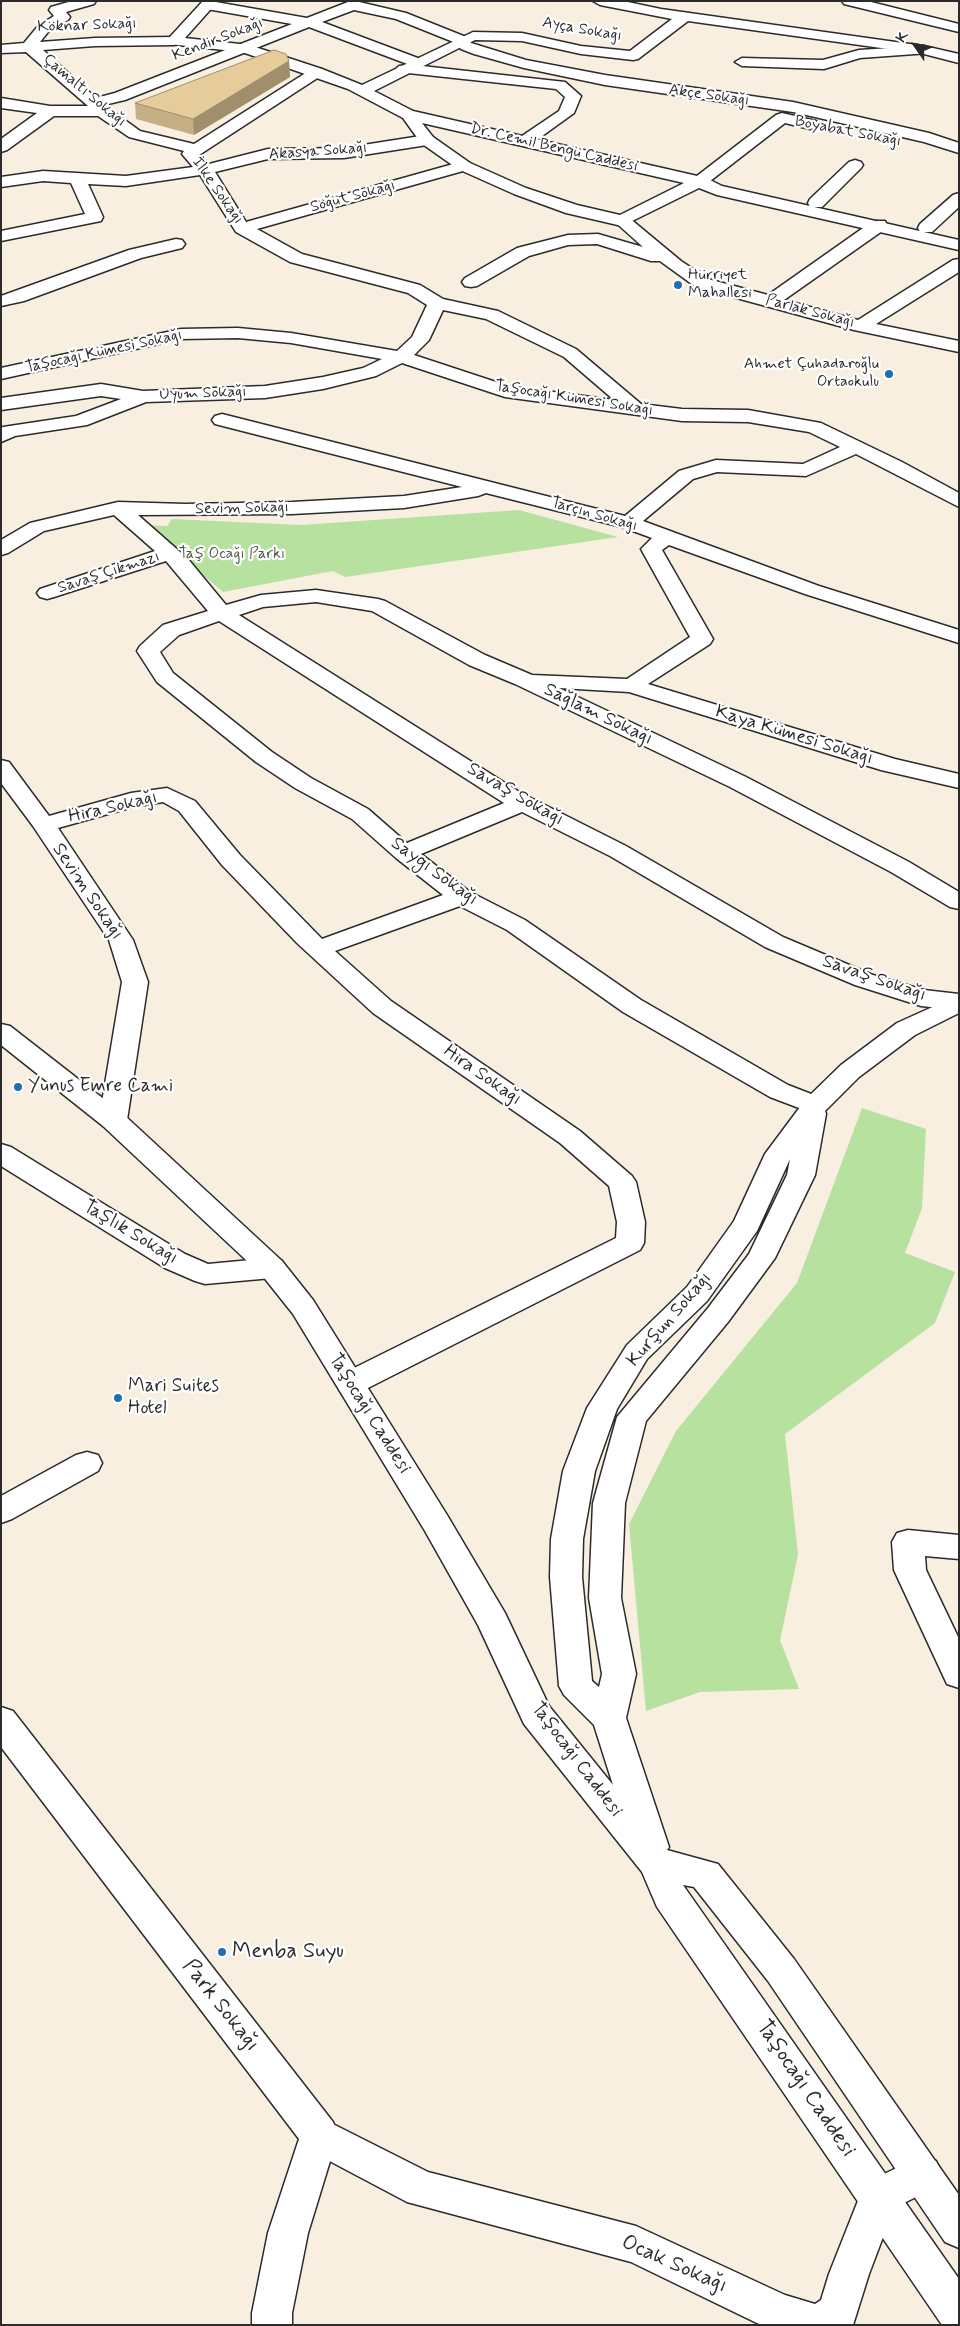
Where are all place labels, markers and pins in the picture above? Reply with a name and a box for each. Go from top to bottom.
place label: Hürriyet Mahallesi [688,266,752,304]
marker: Hürriyet Mahallesi [672,279,684,291]
place label: Ahmet Çuhadaroğlu Ortaokulu [744,355,879,393]
marker: Ahmet Çuhadaroğlu Ortaokulu [883,368,895,380]
place label: Yunus Emre Cami [28,1076,173,1098]
marker: Yunus Emre Cami [12,1081,24,1093]
place label: Mari Suites Hotel [128,1376,219,1420]
marker: Mari Suites Hotel [112,1392,124,1404]
place label: Menba Suyu [232,1939,344,1965]
marker: Menba Suyu [216,1946,228,1958]

